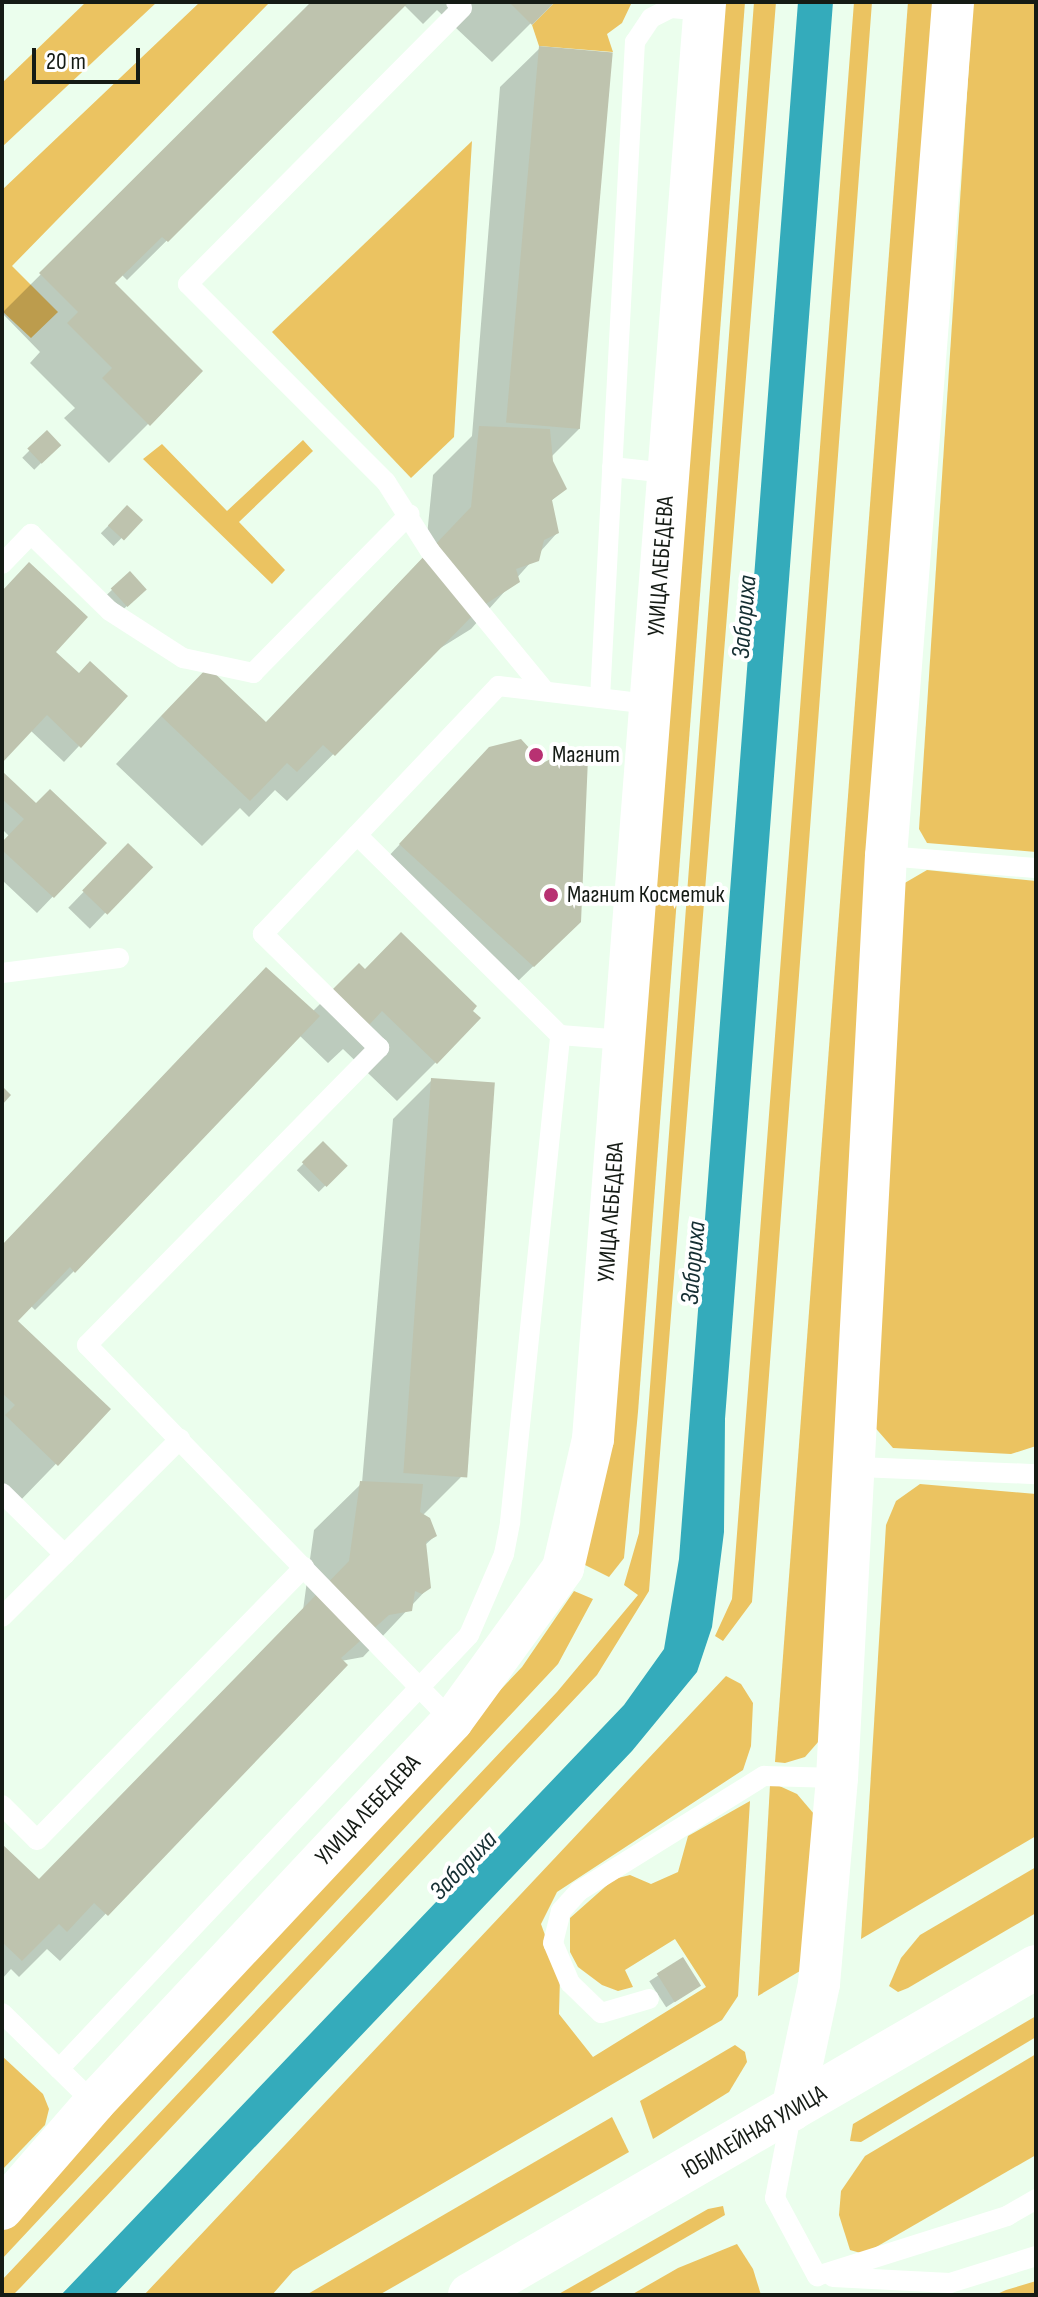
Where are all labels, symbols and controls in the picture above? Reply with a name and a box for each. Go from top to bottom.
scale bar [36,32,144,82]
text: 20 m [46,47,86,76]
street label: УЛИЦА ЛЕБЕДЕВА [642,495,680,637]
water label: Забориха [726,574,764,660]
place label: Магнит [552,741,620,769]
marker: Магнит [527,746,545,764]
place label: Магнит Косметик [567,881,725,909]
marker: Магнит Косметик [542,886,560,904]
street label: УЛИЦА ЛЕБЕДЕВА [592,1141,630,1283]
water label: Забориха [675,1220,713,1306]
street label: УЛИЦА ЛЕБЕДЕВА [310,1749,426,1871]
water label: Забориха [424,1825,504,1907]
street label: ЮБИЛЕЙНАЯ УЛИЦА [677,2079,831,2185]

